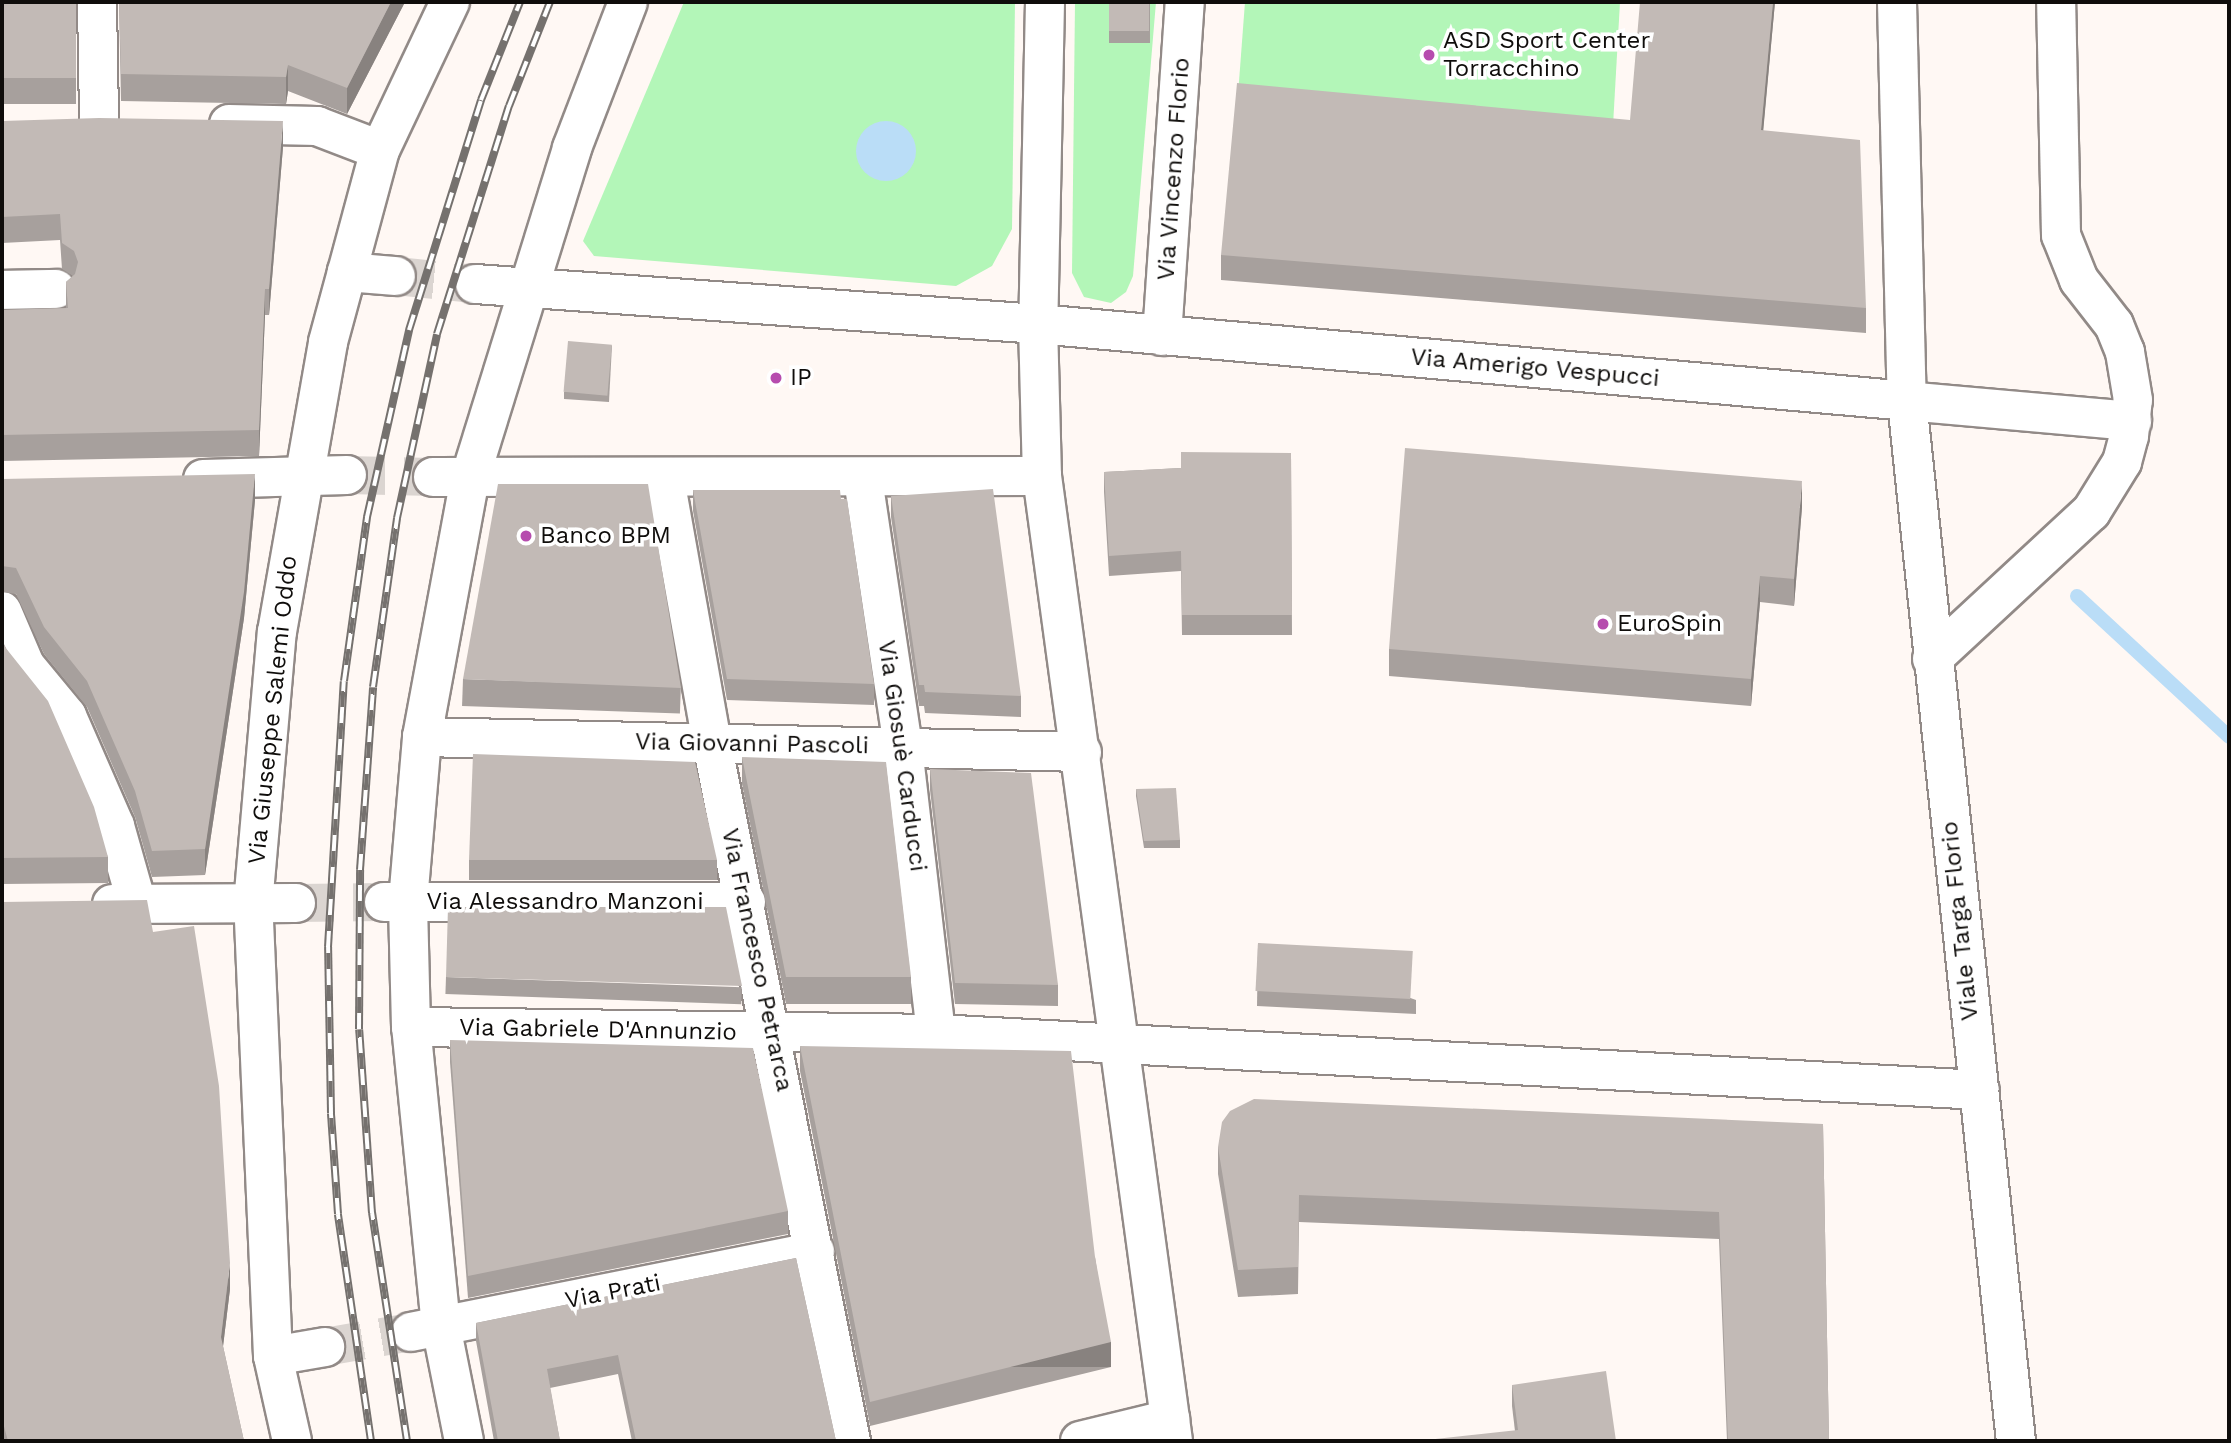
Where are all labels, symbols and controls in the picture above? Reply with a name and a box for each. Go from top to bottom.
place label: ASD Sport Center Torracchino [1443,27,1650,83]
marker: ASD Sport Center Torracchino [1421,47,1437,63]
street label: Via Vincenzo Florio [1152,56,1196,282]
street label: Via Amerigo Vespucci [1408,343,1662,393]
place label: IP [790,364,812,392]
marker: IP [768,370,784,386]
place label: Banco BPM [540,522,671,550]
marker: Banco BPM [518,528,534,544]
street label: Via Giuseppe Salemi Oddo [242,554,304,866]
place label: EuroSpin [1617,610,1722,638]
marker: EuroSpin [1595,616,1611,632]
street label: Via Giosuè Carducci [871,638,933,874]
street label: Via Giovanni Pascoli [635,728,869,760]
street label: Viale Targa Florio [1935,819,1985,1023]
street label: Via Francesco Petrarca [715,826,799,1094]
street label: Via Alessandro Manzoni [426,888,704,916]
street label: Via Gabriele D'Annunzio [459,1013,737,1047]
street label: Via Prati [562,1269,664,1315]

